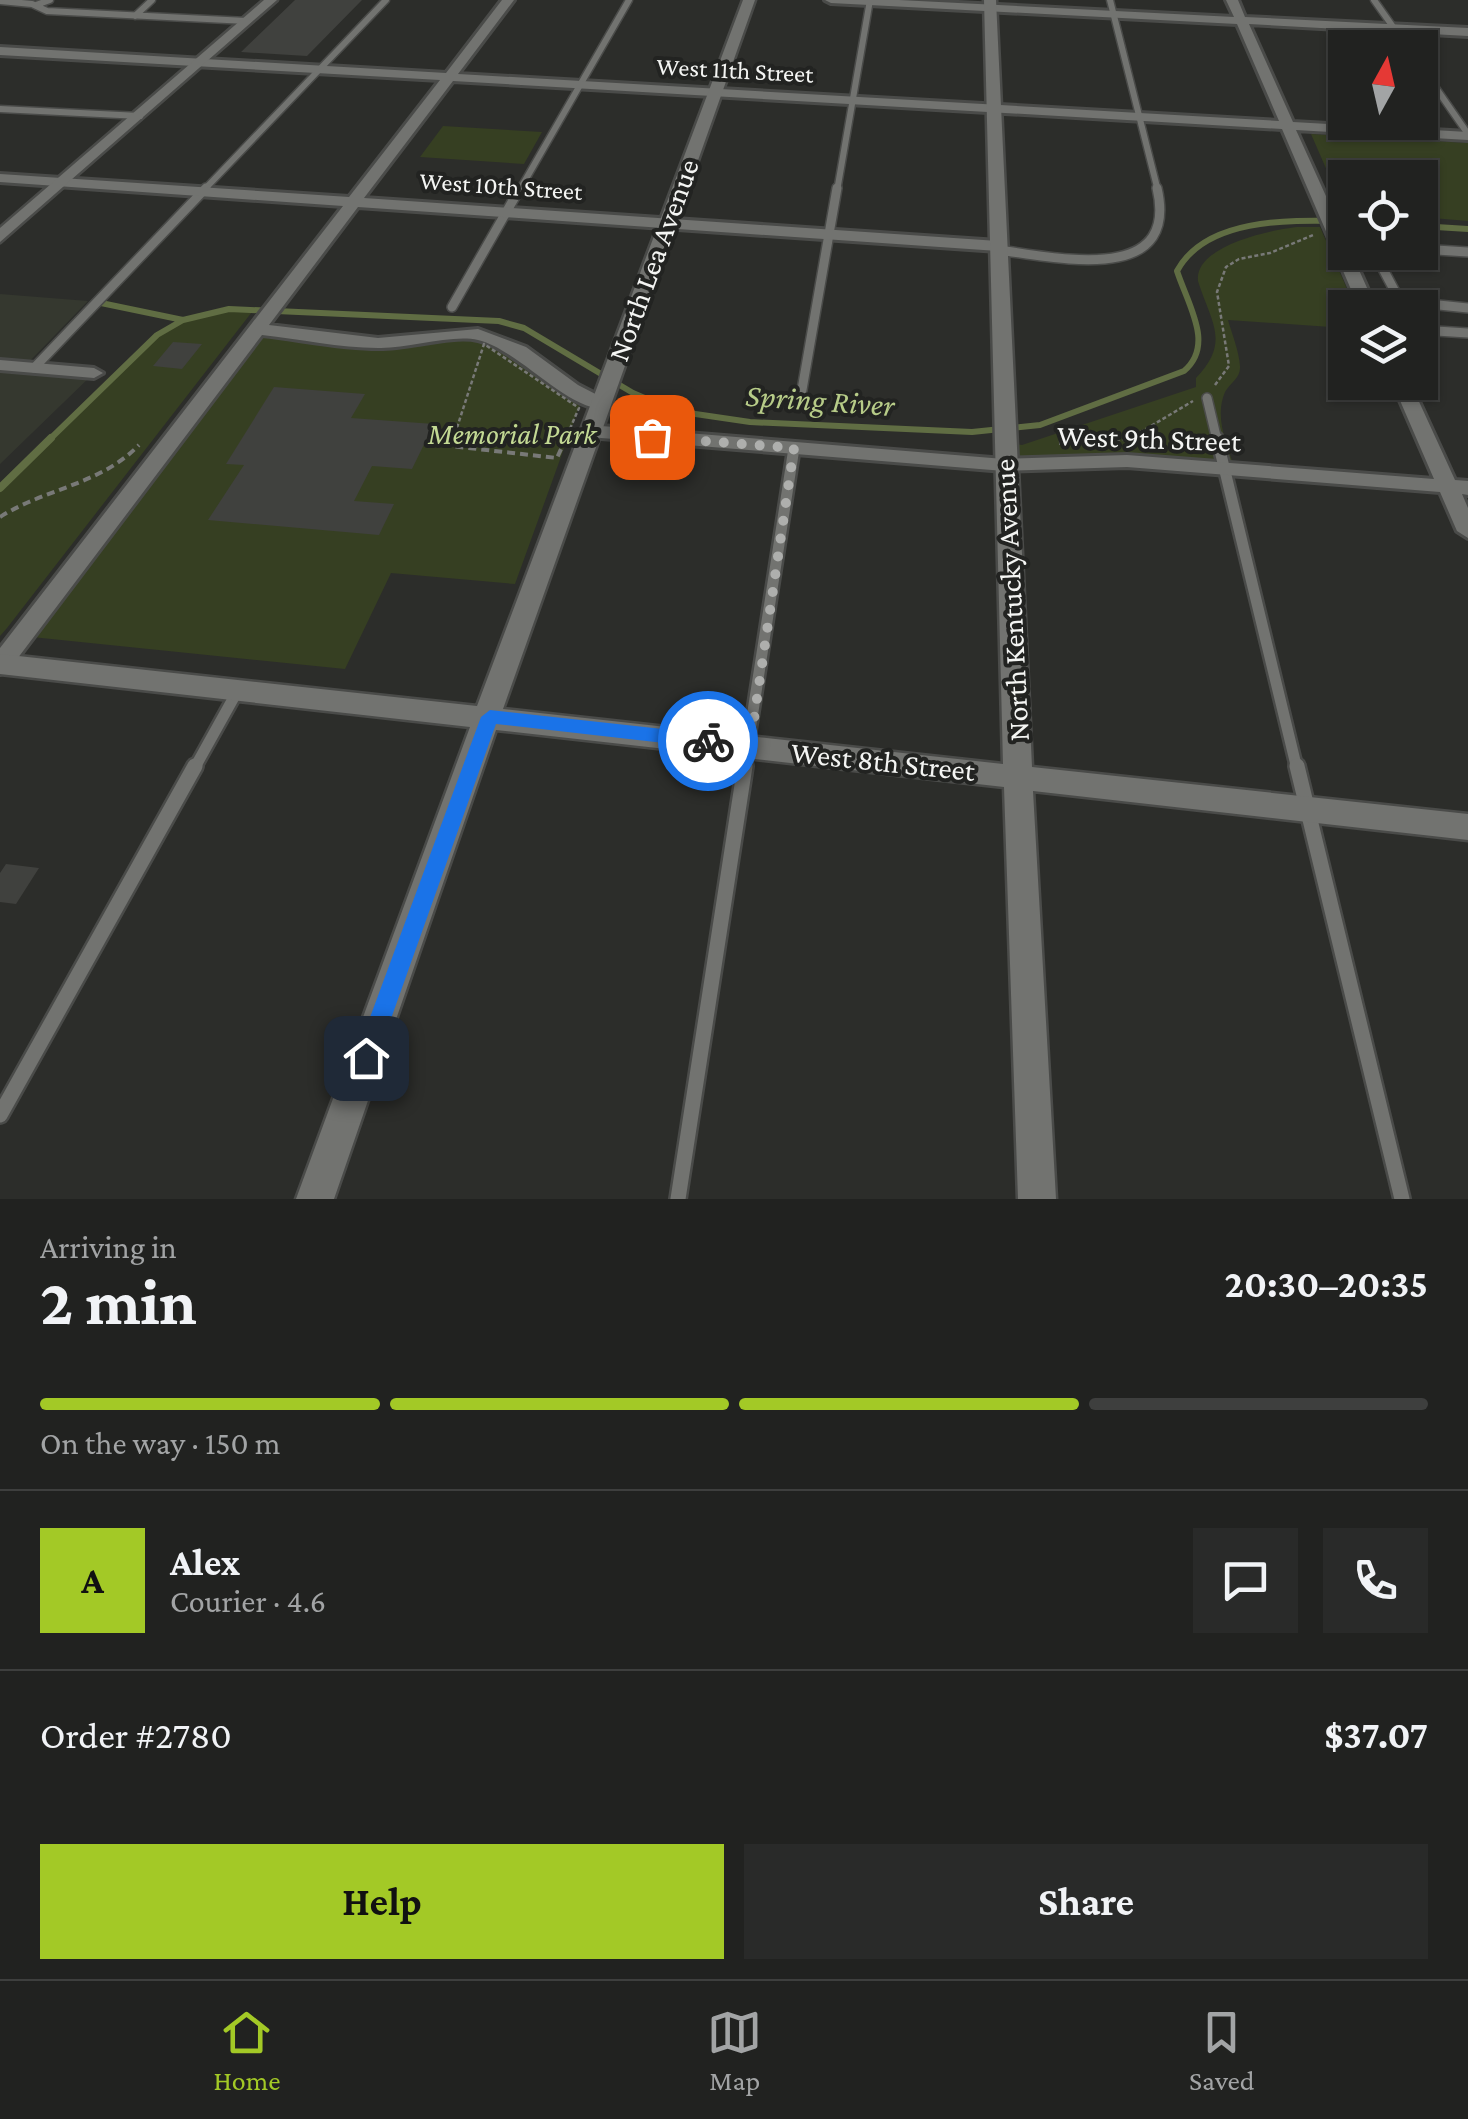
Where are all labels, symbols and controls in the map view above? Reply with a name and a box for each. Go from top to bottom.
north arrow [1328,30,1438,140]
map controls [1328,30,1438,400]
street label: West 11th Street [656,52,815,88]
street label: North Lea Avenue [601,154,705,366]
button: locate [1328,160,1438,270]
street label: West 10th Street [419,167,584,205]
button: layers [1328,290,1438,400]
water label: Spring River [744,377,896,423]
pin [610,395,695,480]
icon: bag [625,410,680,465]
park label: Memorial Park [427,417,598,450]
street label: West 9th Street [1056,418,1243,458]
street label: North Kentucky Avenue [987,458,1036,742]
courier [658,691,758,791]
icon: bike [681,714,736,769]
street label: West 8th Street [789,735,978,787]
pin [324,1016,409,1101]
icon: home [339,1031,394,1086]
text: Arriving in [40,1229,177,1265]
text: 20:30–20:35 [1225,1263,1428,1305]
text: 2 min [40,1266,197,1338]
text: On the way · 150 m [40,1425,280,1461]
button: chat [1193,1528,1298,1633]
button: phone [1323,1528,1428,1633]
text: Alex [170,1541,240,1583]
text: A [81,1559,104,1601]
text: Courier · 4.6 [170,1583,326,1619]
text: Order #2780 [40,1714,232,1756]
text: $37.07 [1324,1714,1428,1756]
button: Help [40,1844,724,1959]
button: Share [744,1844,1428,1959]
tab: Home [213,2005,280,2096]
tab: Map [707,2005,762,2096]
tab: Saved [1189,2005,1255,2096]

